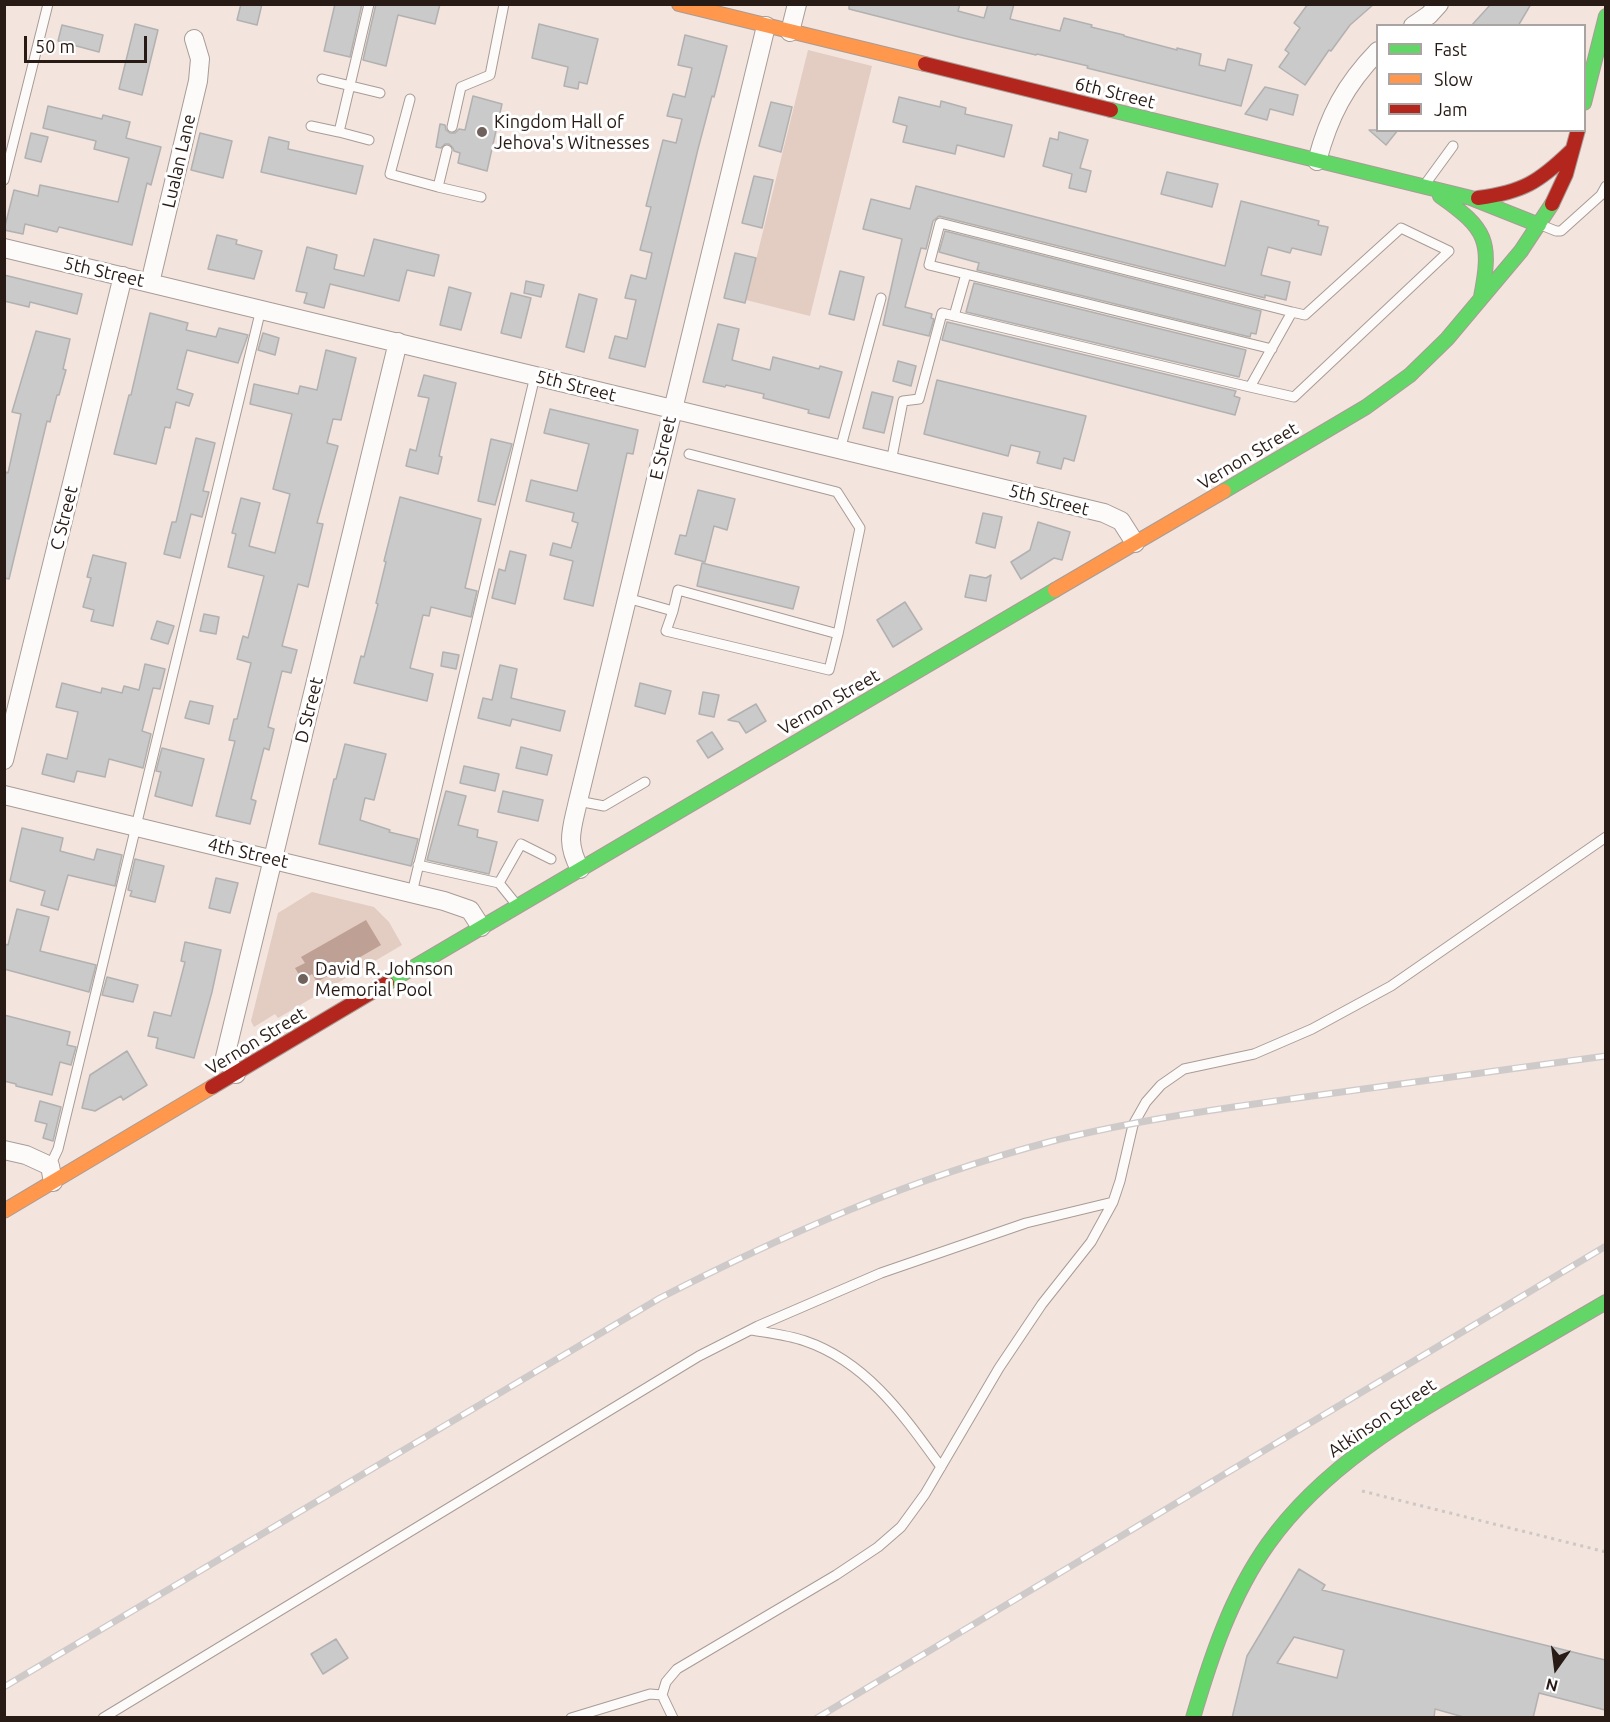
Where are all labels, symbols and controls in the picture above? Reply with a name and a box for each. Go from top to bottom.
scale bar [27,24,150,62]
legend [1376,24,1586,132]
text: 50 m [35,36,75,56]
text: Fast [1434,39,1467,59]
text: Slow [1434,69,1473,89]
street label: 6th Street [1073,73,1157,113]
text: Jam [1434,99,1468,119]
place label: Kingdom Hall of Jehova's Witnesses [494,111,650,154]
street label: Lualan Lane [158,112,200,210]
marker: Kingdom Hall of Jehova's Witnesses [475,125,489,139]
street label: 5th Street [62,252,146,292]
street label: 5th Street [534,366,618,406]
street label: E Street [645,414,681,482]
street label: Vernon Street [1194,418,1302,494]
street label: 5th Street [1007,480,1091,520]
street label: C Street [46,484,82,552]
street label: Vernon Street [775,664,883,740]
street label: D Street [290,675,328,745]
street label: 4th Street [206,833,290,873]
place label: David R. Johnson Memorial Pool [315,958,453,1000]
marker: David R. Johnson Memorial Pool [296,972,310,986]
street label: Vernon Street [202,1003,310,1079]
street label: Atkinson Street [1324,1374,1440,1462]
north arrow [1526,1638,1586,1698]
text: N [1544,1675,1560,1696]

